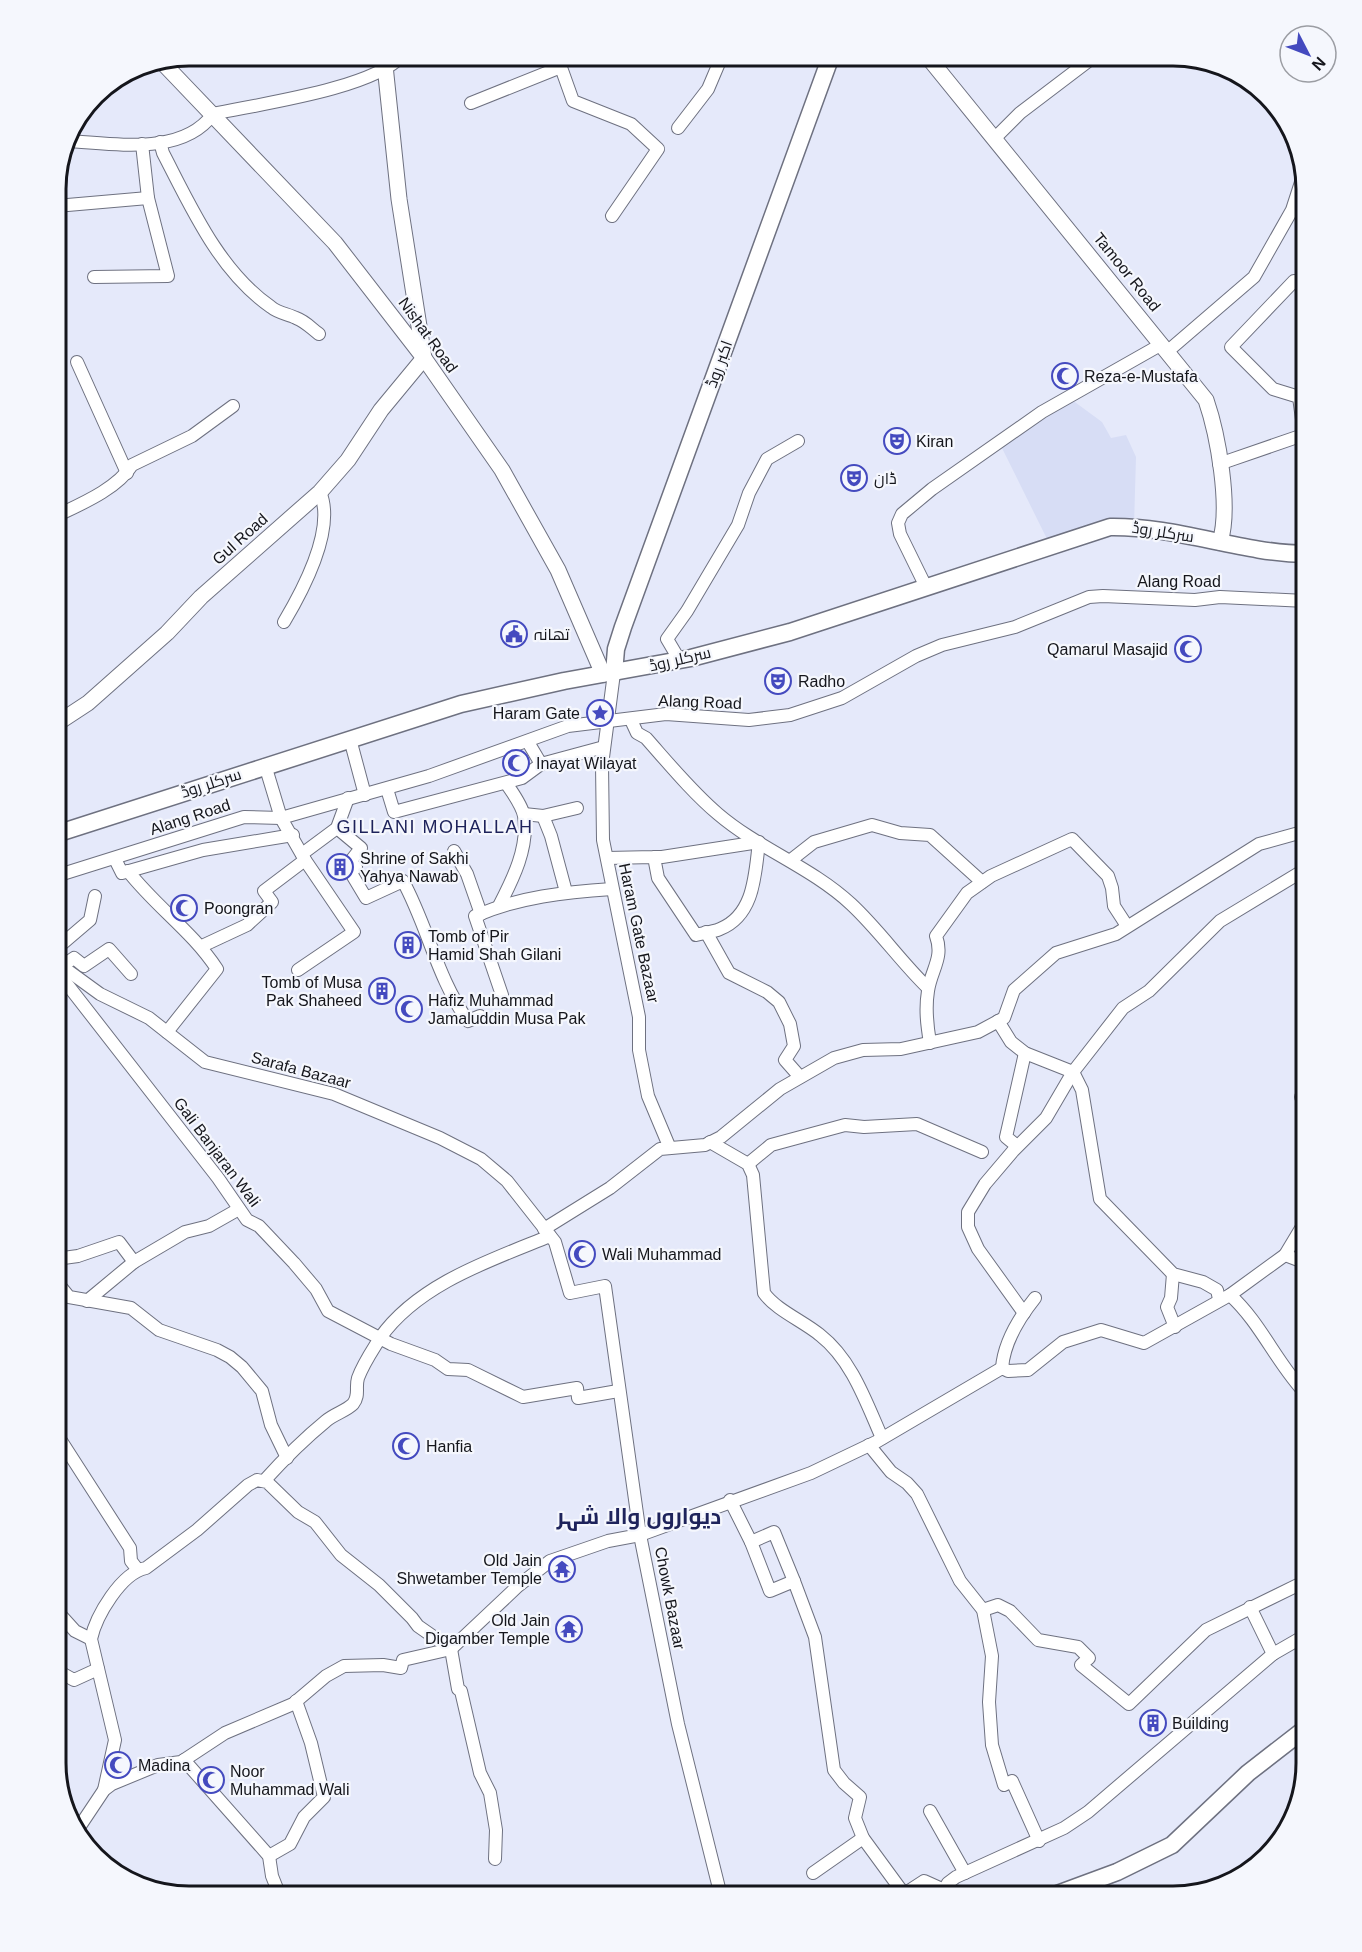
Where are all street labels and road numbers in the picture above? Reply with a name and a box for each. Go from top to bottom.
street label: Tamoor Road [1090,229,1164,315]
street label: Nishat Road [395,294,461,376]
street label: اکبر روڈ [703,338,736,390]
street label: Gul Road [209,510,271,568]
street label: سرکلر روڈ [1131,519,1195,546]
street label: Alang Road [1137,573,1221,590]
street label: سرکلر روڈ [648,644,713,675]
street label: Alang Road [658,692,742,712]
street label: سرکلر روڈ [179,765,244,802]
street label: Alang Road [148,796,232,838]
street label: Haram Gate Bazaar [616,862,662,1005]
street label: Sarafa Bazaar [249,1049,353,1092]
street label: Gali Banjaran Wali [171,1094,263,1210]
street label: Chowk Bazaar [652,1545,688,1651]

